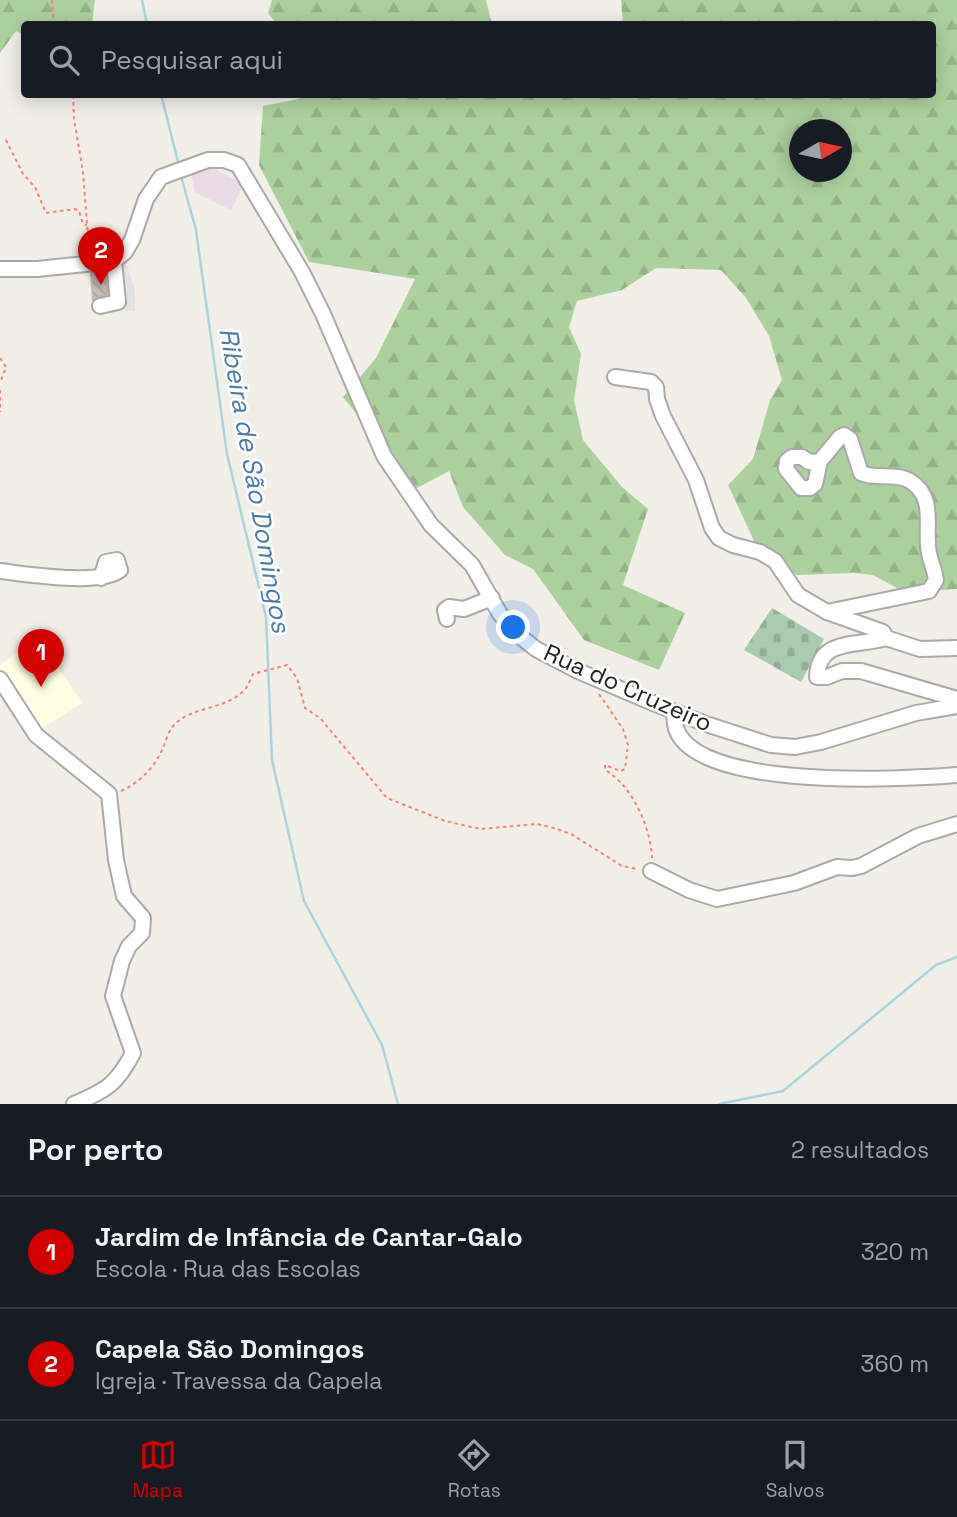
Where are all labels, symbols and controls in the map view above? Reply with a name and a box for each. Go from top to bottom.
search box [21,21,936,98]
icon: search [45,41,83,79]
text: Pesquisar aqui [101,43,283,77]
north arrow [789,119,852,182]
pin: 2 [78,227,124,285]
water label: Ribeira de São Domingos [211,325,299,636]
your location [496,610,530,644]
pin: 1 [18,629,64,687]
street label: Rua do Cruzeiro [539,637,717,739]
text: Por perto [28,1130,163,1169]
text: 2 resultados [791,1135,929,1165]
text: Jardim de Infância de Cantar-Galo [95,1220,523,1254]
text: 1 [46,1237,56,1267]
text: 320 m [861,1237,929,1267]
text: Escola · Rua das Escolas [95,1254,361,1284]
text: Capela São Domingos [95,1332,364,1366]
text: 2 [44,1349,58,1379]
text: 360 m [861,1349,929,1379]
text: Igreja · Travessa da Capela [95,1366,382,1396]
tab: Mapa [132,1436,183,1503]
tab: Rotas [448,1436,501,1503]
tab: Salvos [766,1436,825,1503]

